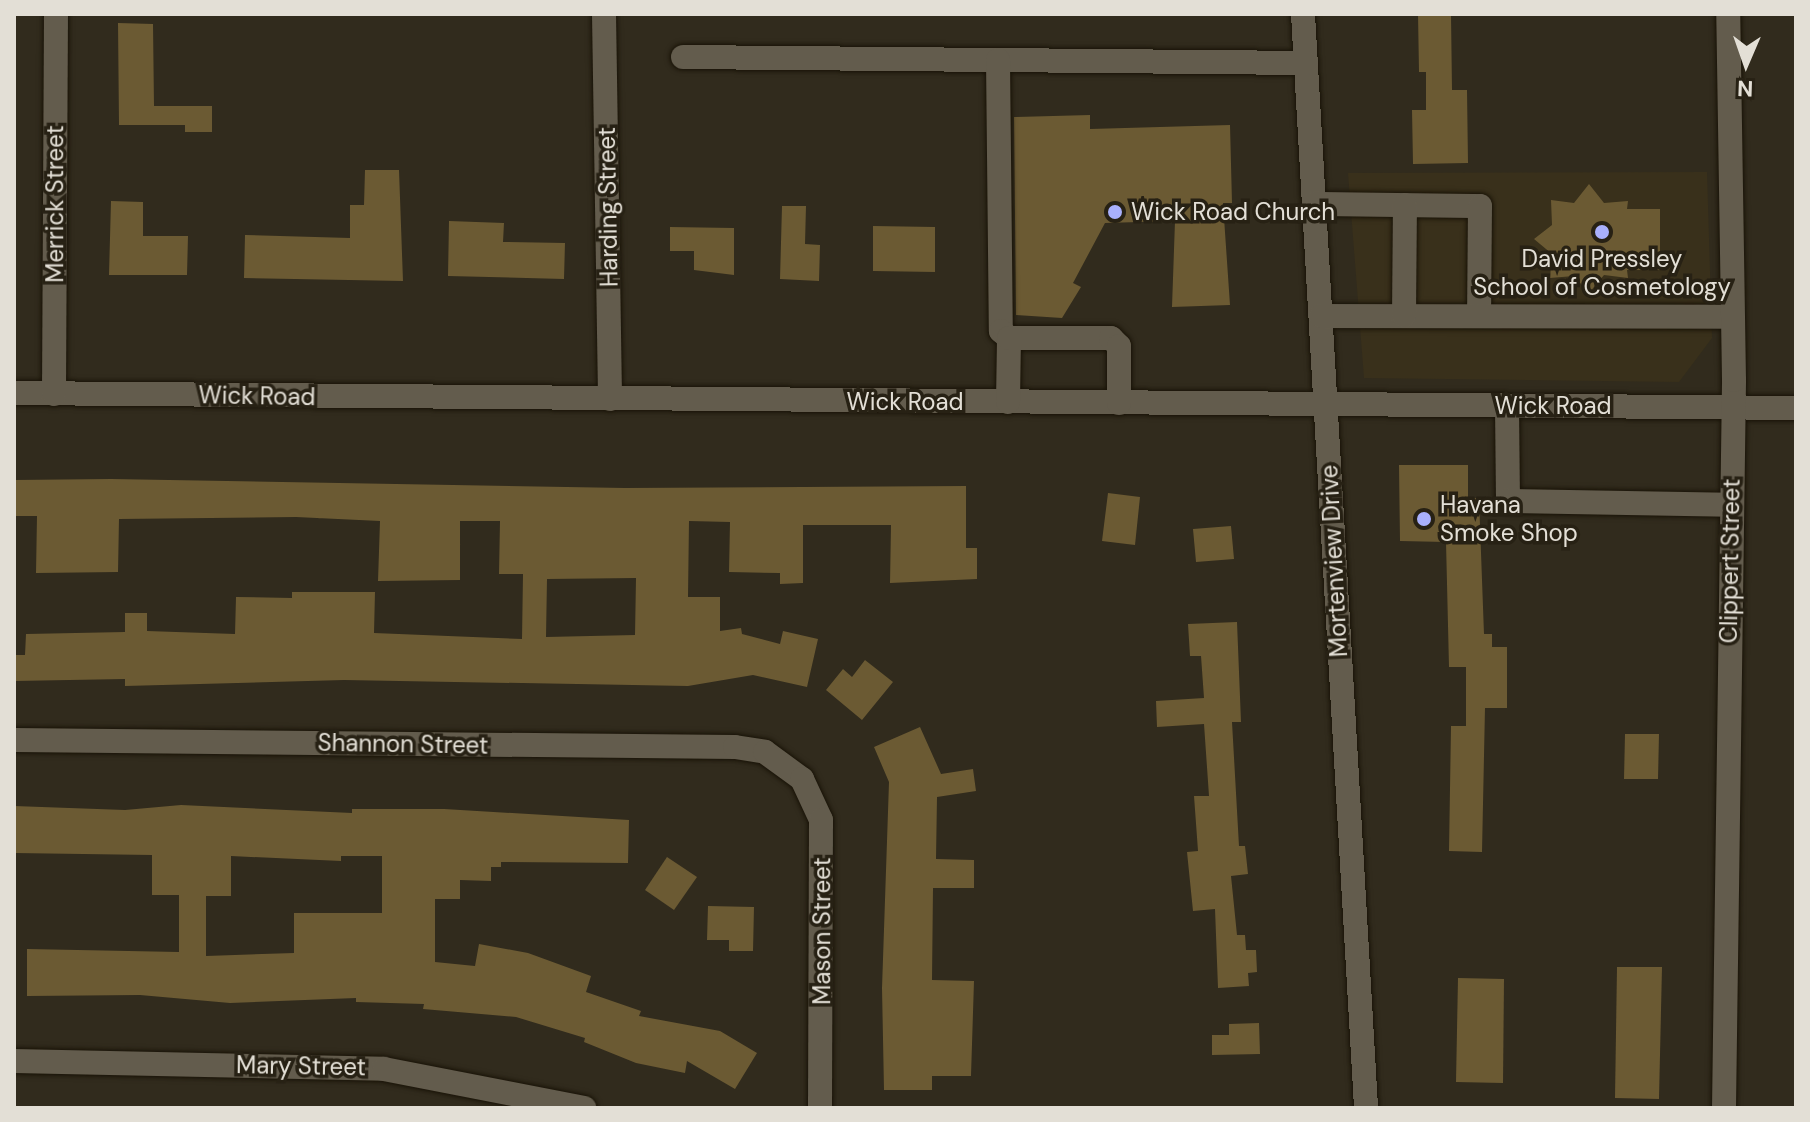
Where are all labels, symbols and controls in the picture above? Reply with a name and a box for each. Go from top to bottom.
north arrow [1706,24,1786,104]
text: N [1737,74,1754,103]
street label: Merrick Street [41,125,69,283]
street label: Harding Street [592,127,624,287]
place label: Wick Road Church [1131,198,1335,226]
marker: Wick Road Church [1106,203,1124,221]
marker: David Pressley School of Cosmetology [1593,223,1611,241]
place label: David Pressley School of Cosmetology [1473,245,1731,301]
street label: Wick Road [198,381,316,411]
street label: Wick Road [846,388,964,416]
street label: Wick Road [1494,392,1612,420]
street label: Mortenview Drive [1315,464,1353,658]
street label: Clippert Street [1714,478,1746,644]
place label: Havana Smoke Shop [1440,491,1578,547]
marker: Havana Smoke Shop [1415,510,1433,528]
street label: Shannon Street [317,728,489,760]
street label: Mason Street [808,857,836,1005]
street label: Mary Street [236,1050,366,1082]

